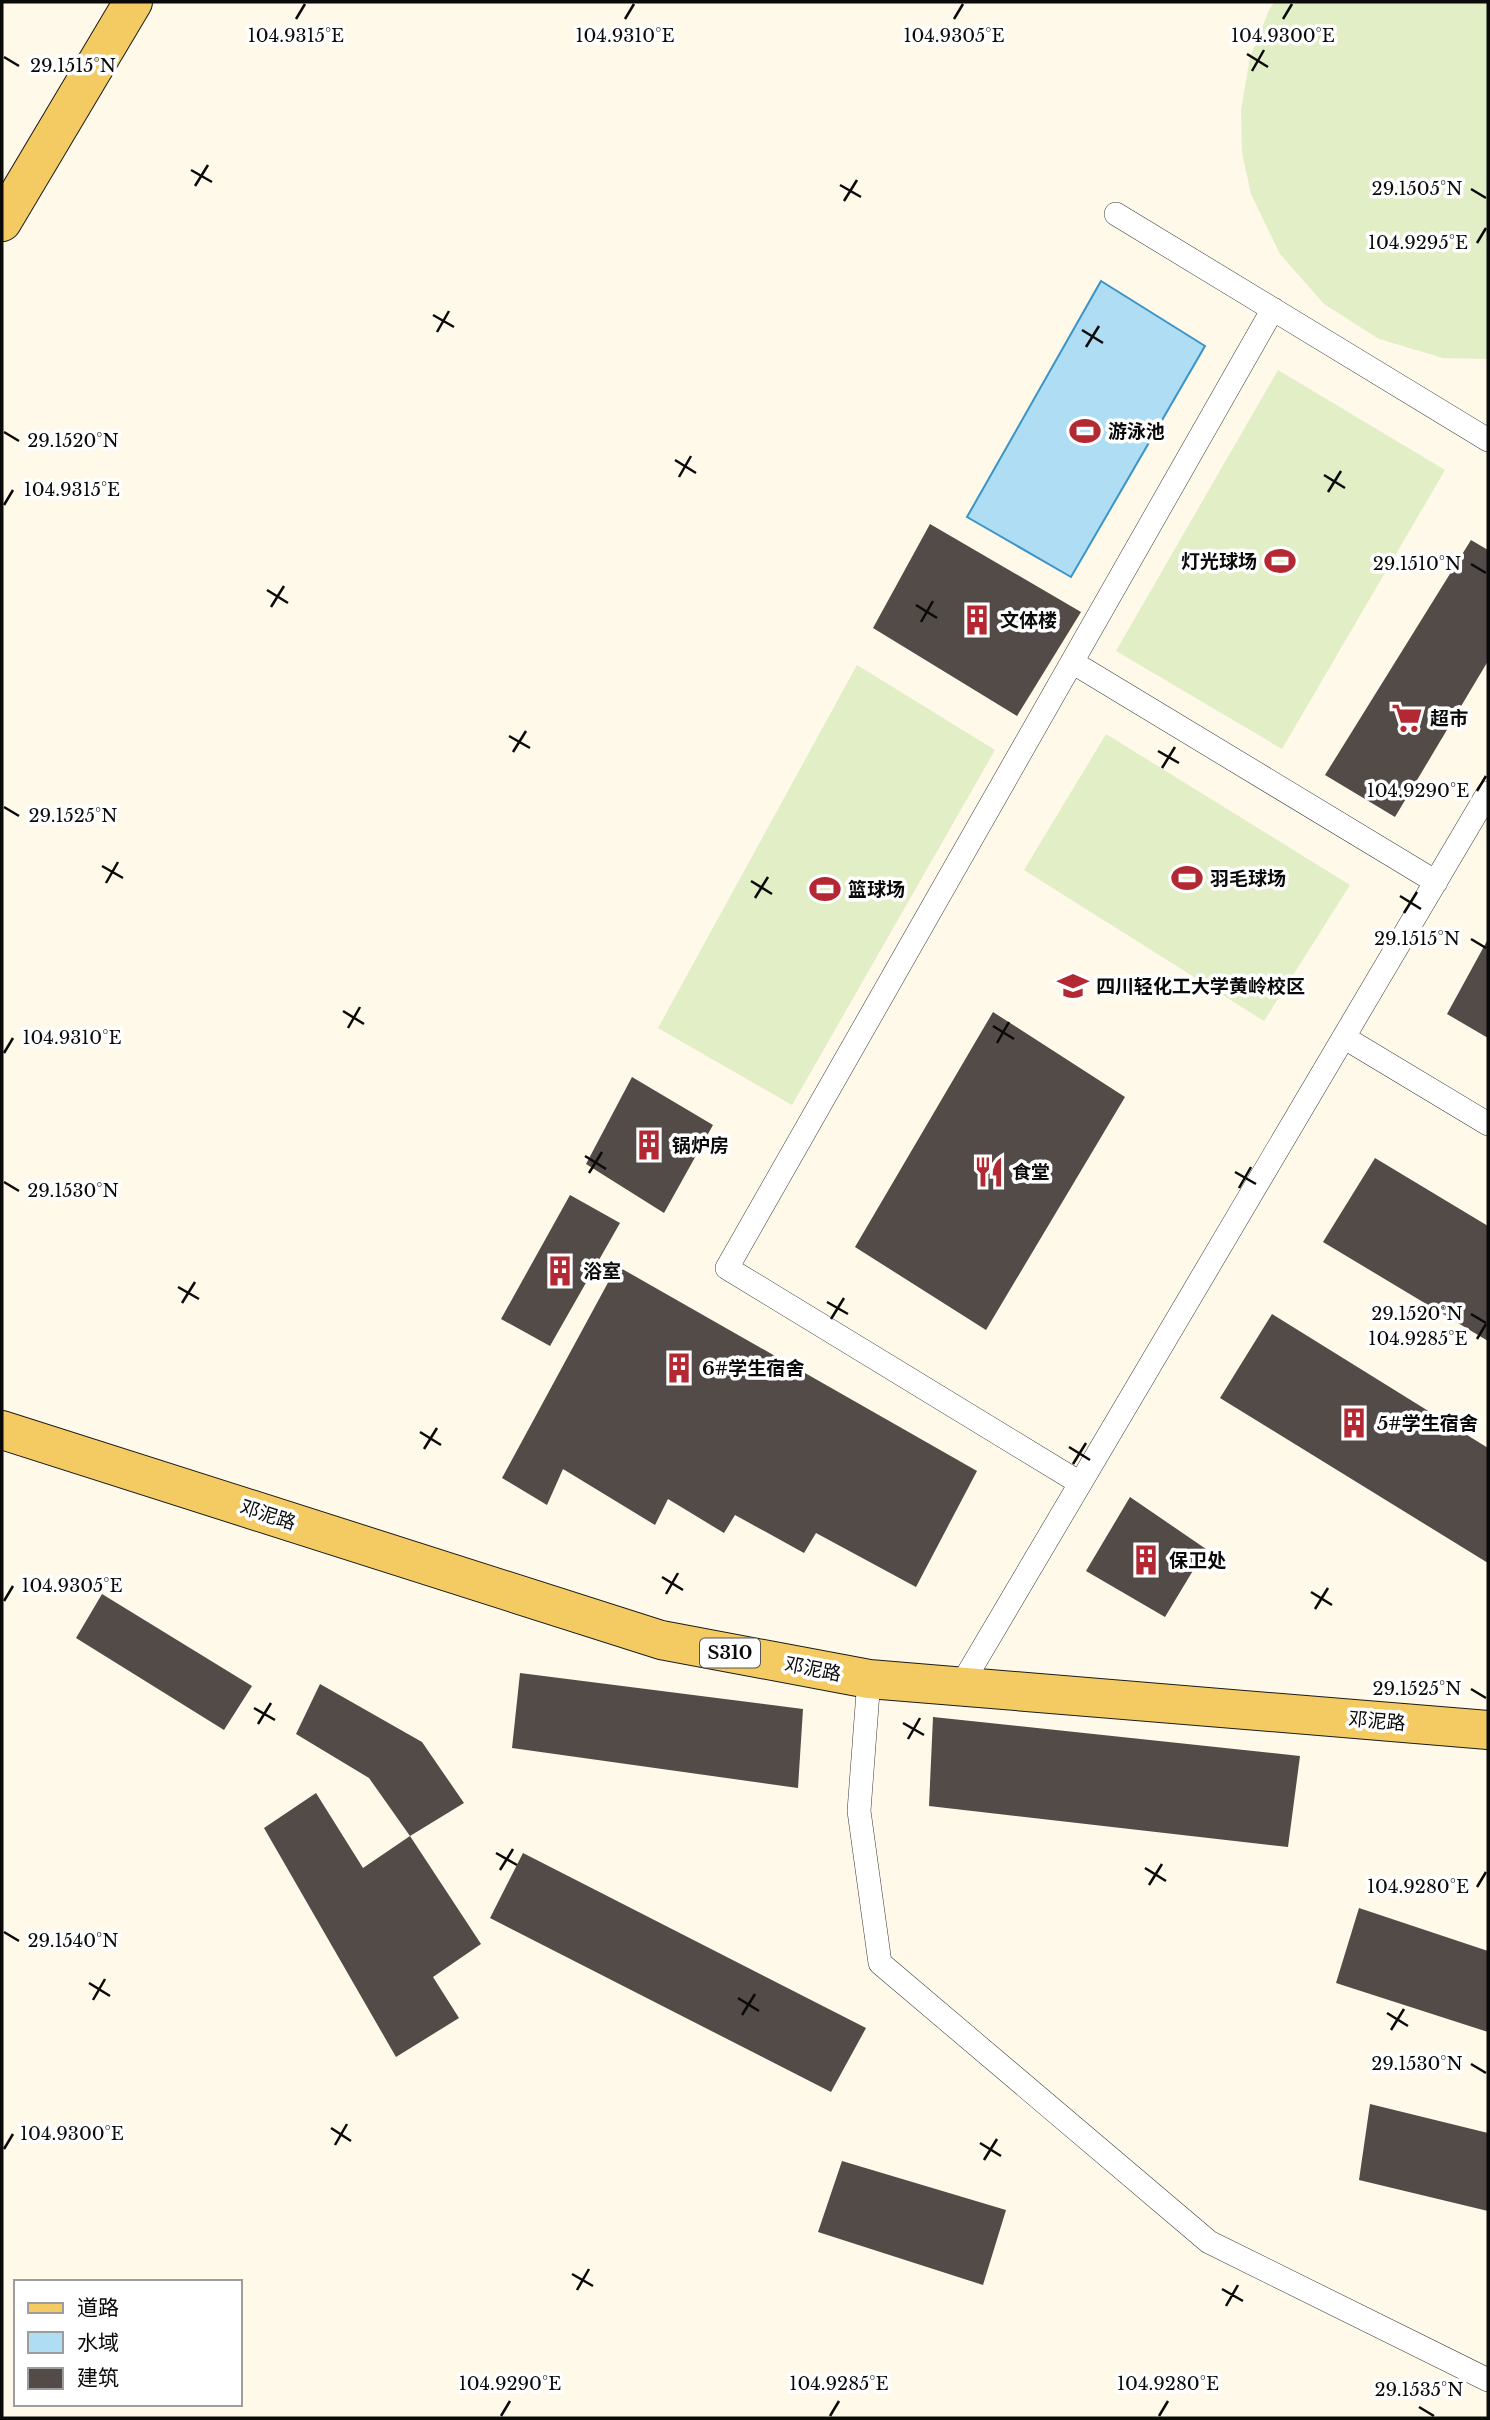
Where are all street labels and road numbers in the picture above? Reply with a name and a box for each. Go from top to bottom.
street label: 邓泥路 [237,1495,299,1535]
road number: S310 [700,1638,760,1668]
street label: 邓泥路 [783,1652,843,1686]
street label: 邓泥路 [1348,1707,1406,1735]

